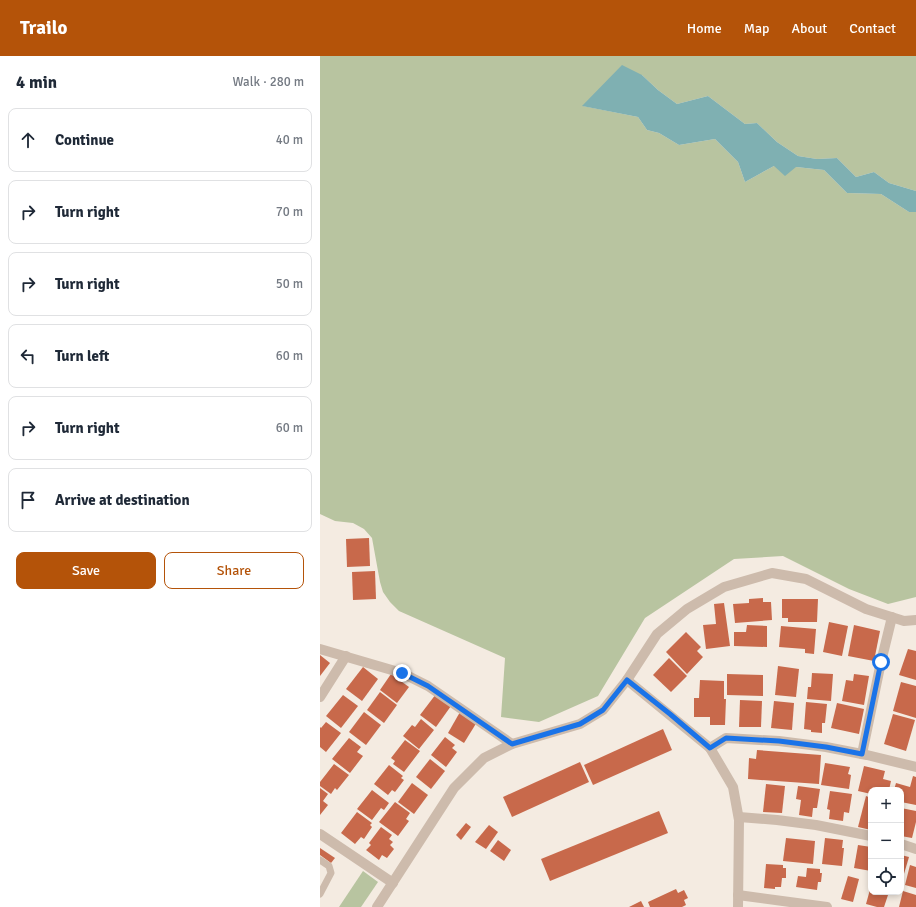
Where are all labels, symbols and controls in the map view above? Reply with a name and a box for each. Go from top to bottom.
text: Trailo [20,16,67,40]
text: Home [687,20,722,37]
text: Map [744,20,769,37]
text: About [791,20,827,37]
text: Contact [849,20,896,37]
text: 4 min [16,72,57,93]
text: Walk · 280 m [233,74,304,90]
icon: ahead [17,129,39,151]
text: Continue [55,131,114,149]
text: 40 m [276,132,303,148]
icon: right [17,201,39,223]
text: Turn right [55,203,120,221]
text: 70 m [276,204,303,220]
icon: right [17,273,39,295]
text: Turn right [55,275,120,293]
text: 50 m [276,276,303,292]
icon: left [17,345,39,367]
text: Turn left [55,347,109,365]
text: 60 m [276,348,303,364]
icon: right [17,417,39,439]
text: Turn right [55,419,120,437]
text: 60 m [276,420,303,436]
icon: arrive [17,489,39,511]
text: Arrive at destination [55,491,190,509]
button: Save [16,552,156,589]
button: Share [164,552,304,589]
route start [872,653,890,671]
route end [393,664,411,682]
map controls [868,787,904,895]
button: + [868,787,904,823]
button: − [868,823,904,859]
button: locate [868,859,904,895]

